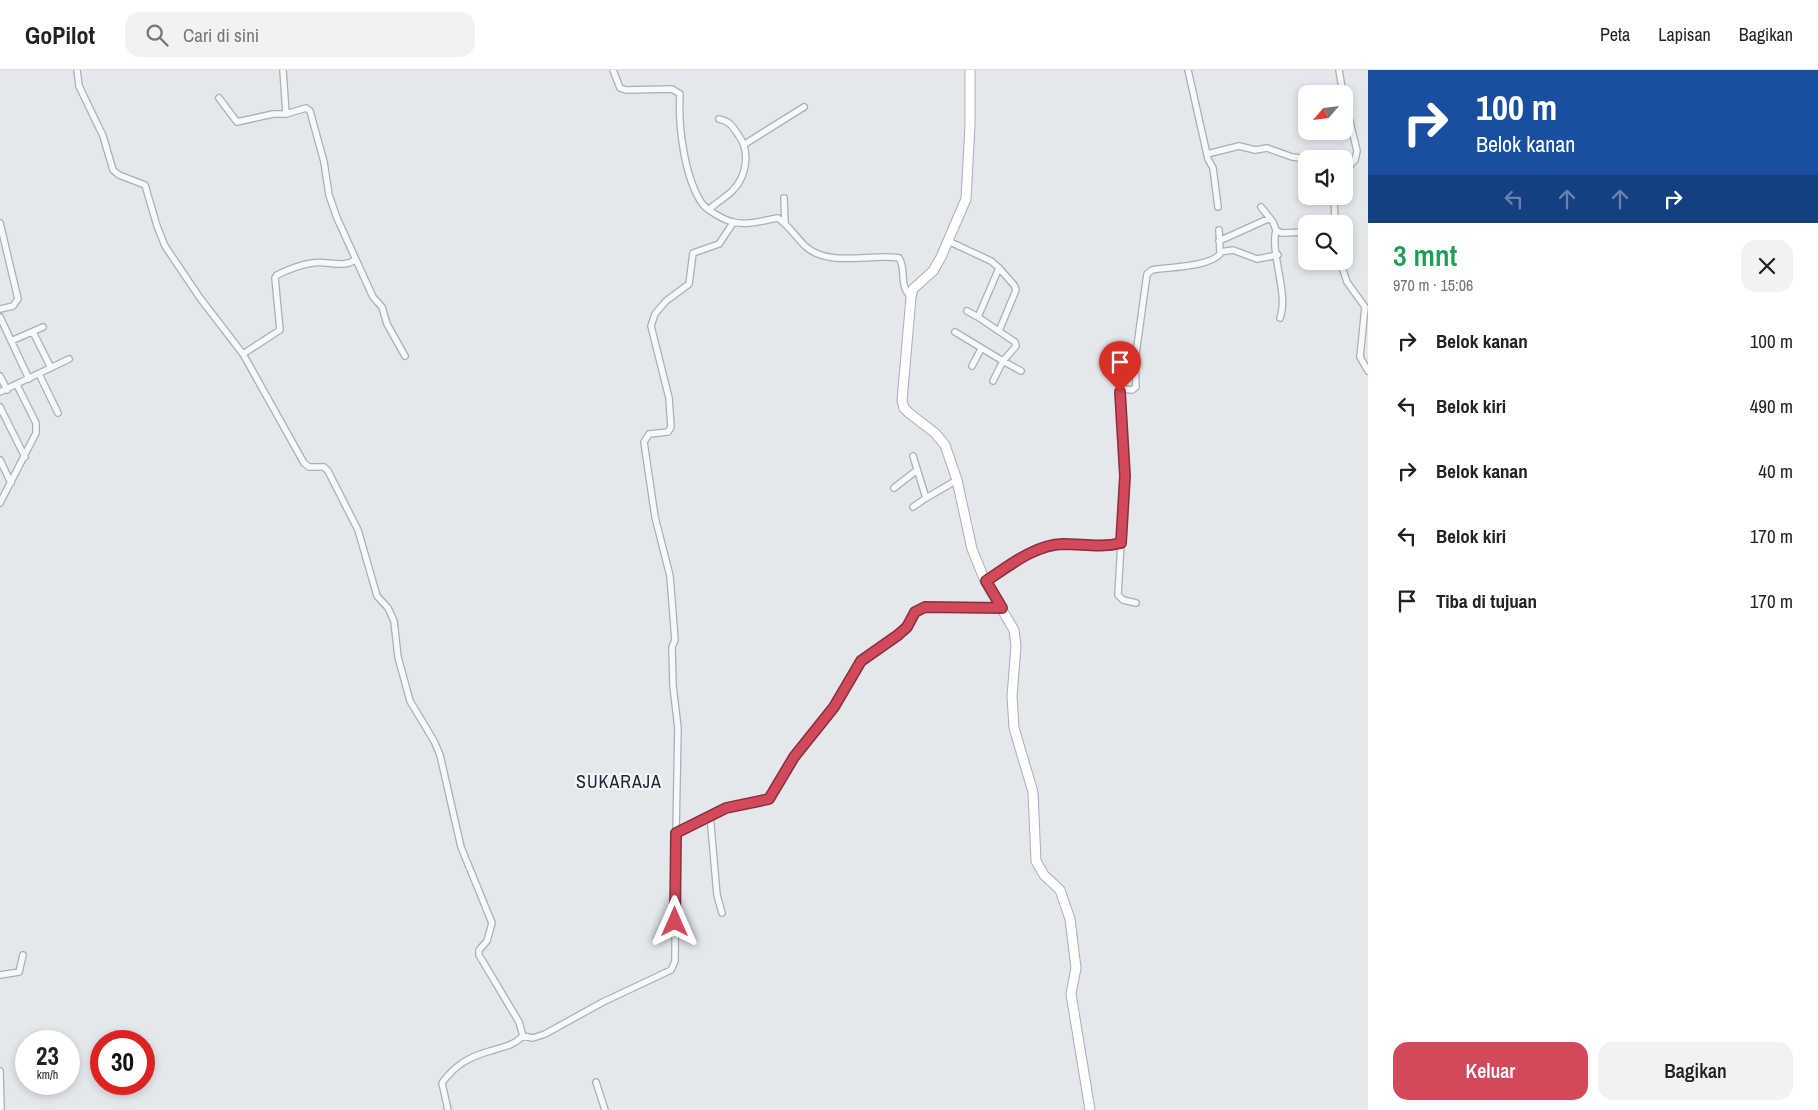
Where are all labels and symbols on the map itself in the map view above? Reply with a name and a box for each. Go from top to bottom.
north arrow [1298,85,1352,140]
pin [1099,341,1141,392]
district label: SUKARAJA [576,769,662,794]
position arrow [648,895,700,947]
speed limit sign: 30 [90,1030,155,1095]

